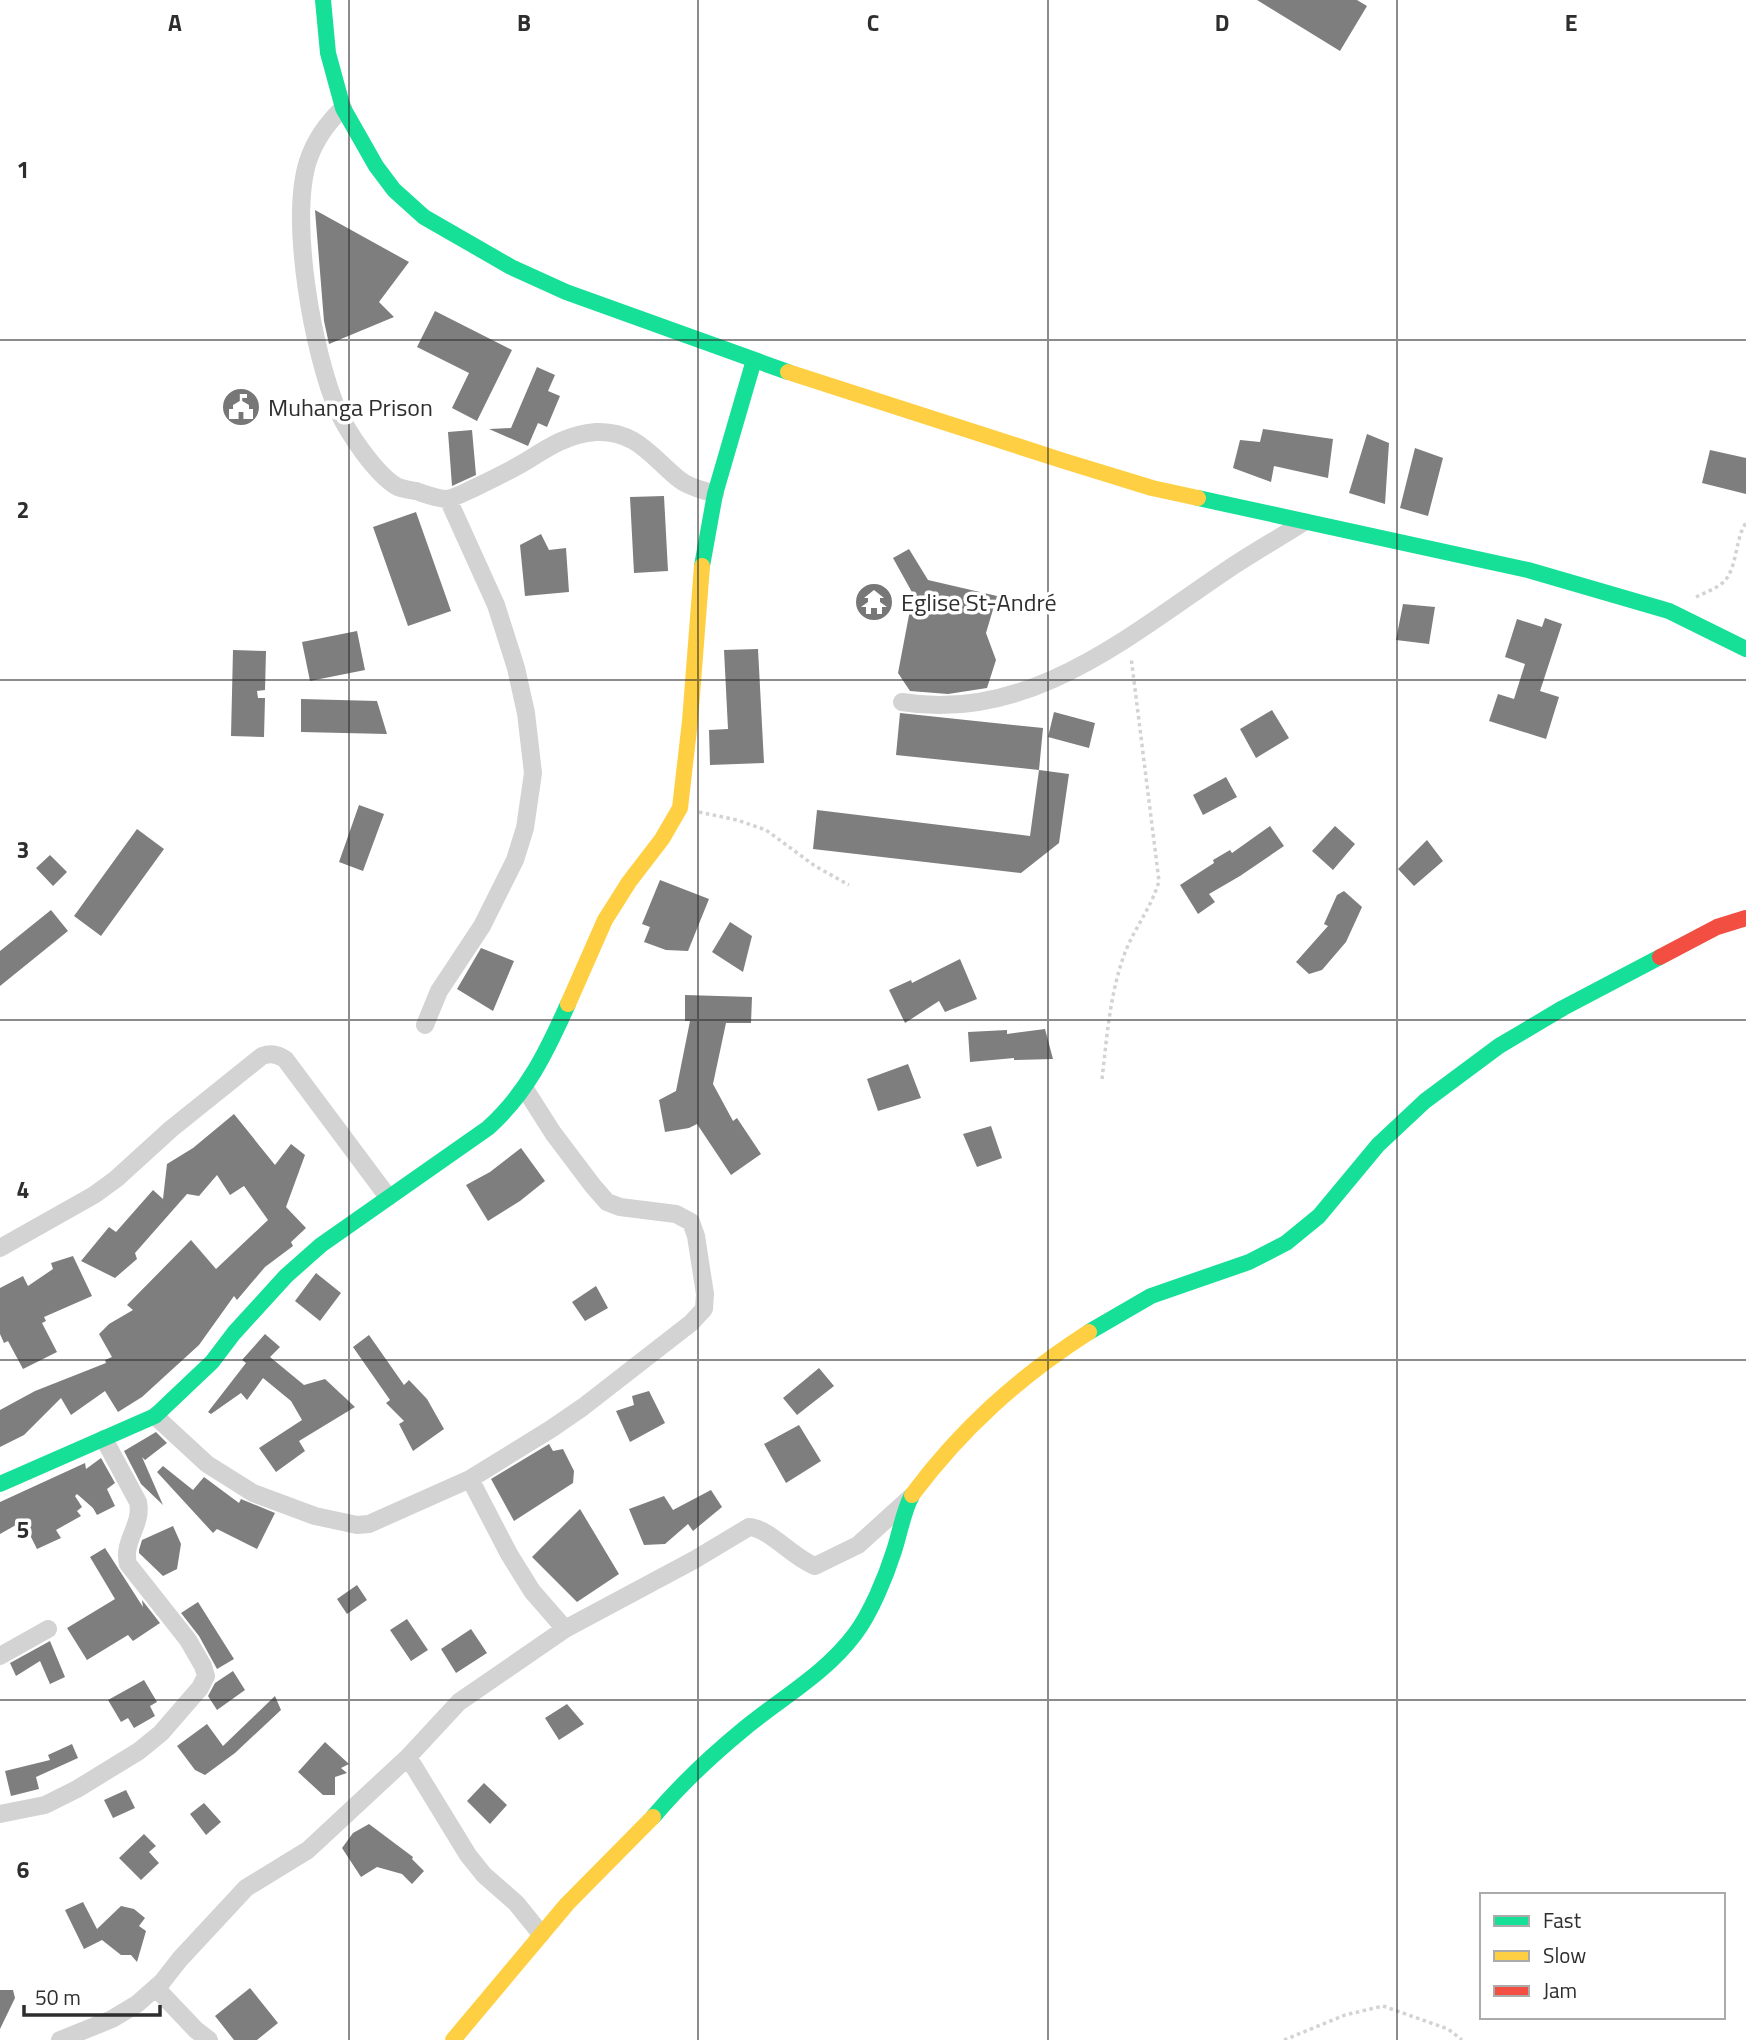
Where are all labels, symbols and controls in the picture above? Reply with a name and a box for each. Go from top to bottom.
text: A [168,5,182,40]
text: B [517,5,531,40]
text: C [867,5,879,40]
text: D [1215,5,1229,40]
text: E [1565,5,1577,40]
text: 1 [17,152,29,187]
public building icon: Muhanga Prison [220,386,262,428]
place label: Muhanga Prison [268,389,433,425]
text: 2 [17,492,29,527]
temple icon: Eglise St-André [853,581,895,623]
place label: Eglise St-André [901,584,1057,620]
text: 3 [17,832,29,867]
text: 4 [17,1172,29,1207]
text: 5 [17,1512,29,1547]
text: 6 [17,1852,30,1887]
legend [1480,1893,1725,2019]
text: Fast [1543,1904,1582,1936]
text: Slow [1543,1939,1586,1971]
scale bar [24,1974,161,2018]
text: Jam [1543,1974,1577,2006]
text: 50 m [35,1981,81,2013]

